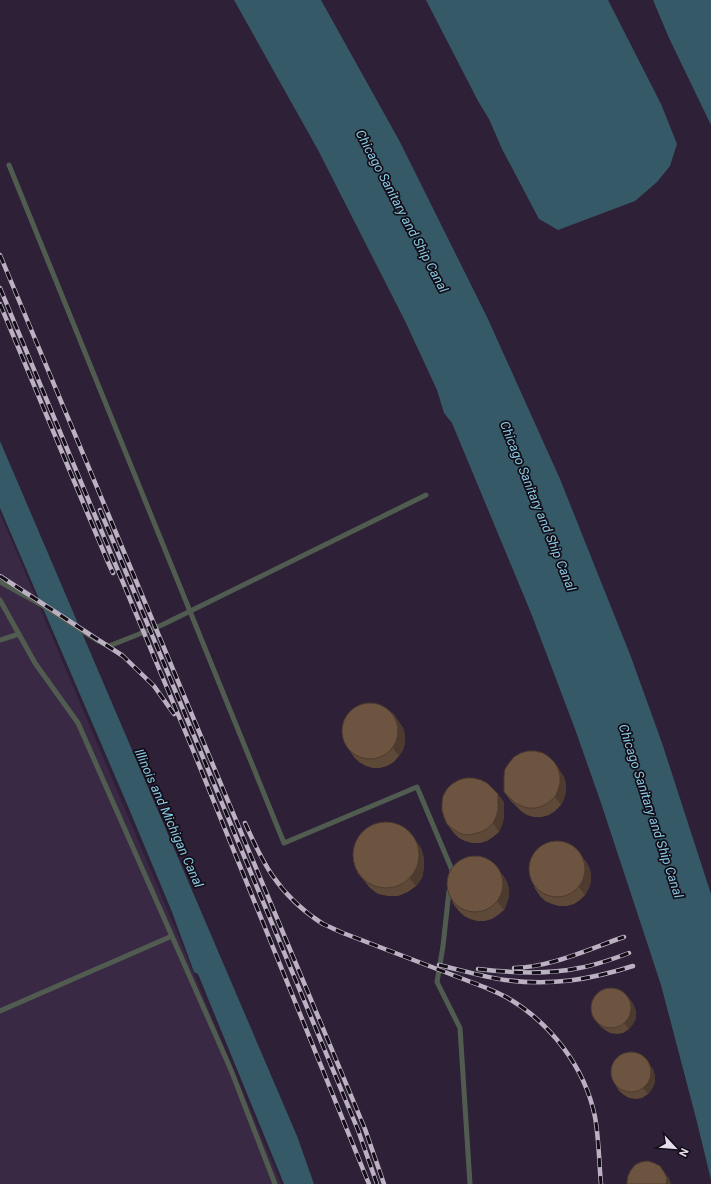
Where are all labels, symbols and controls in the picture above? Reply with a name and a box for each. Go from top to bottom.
water label: Chicago Sanitary and Ship Canal [353,127,452,296]
water label: Chicago Sanitary and Ship Canal [497,419,579,594]
water label: Chicago Sanitary and Ship Canal [616,722,687,901]
water label: Illinois and Michigan Canal [132,746,207,891]
north arrow [655,1128,695,1168]
text: N [676,1146,691,1159]

